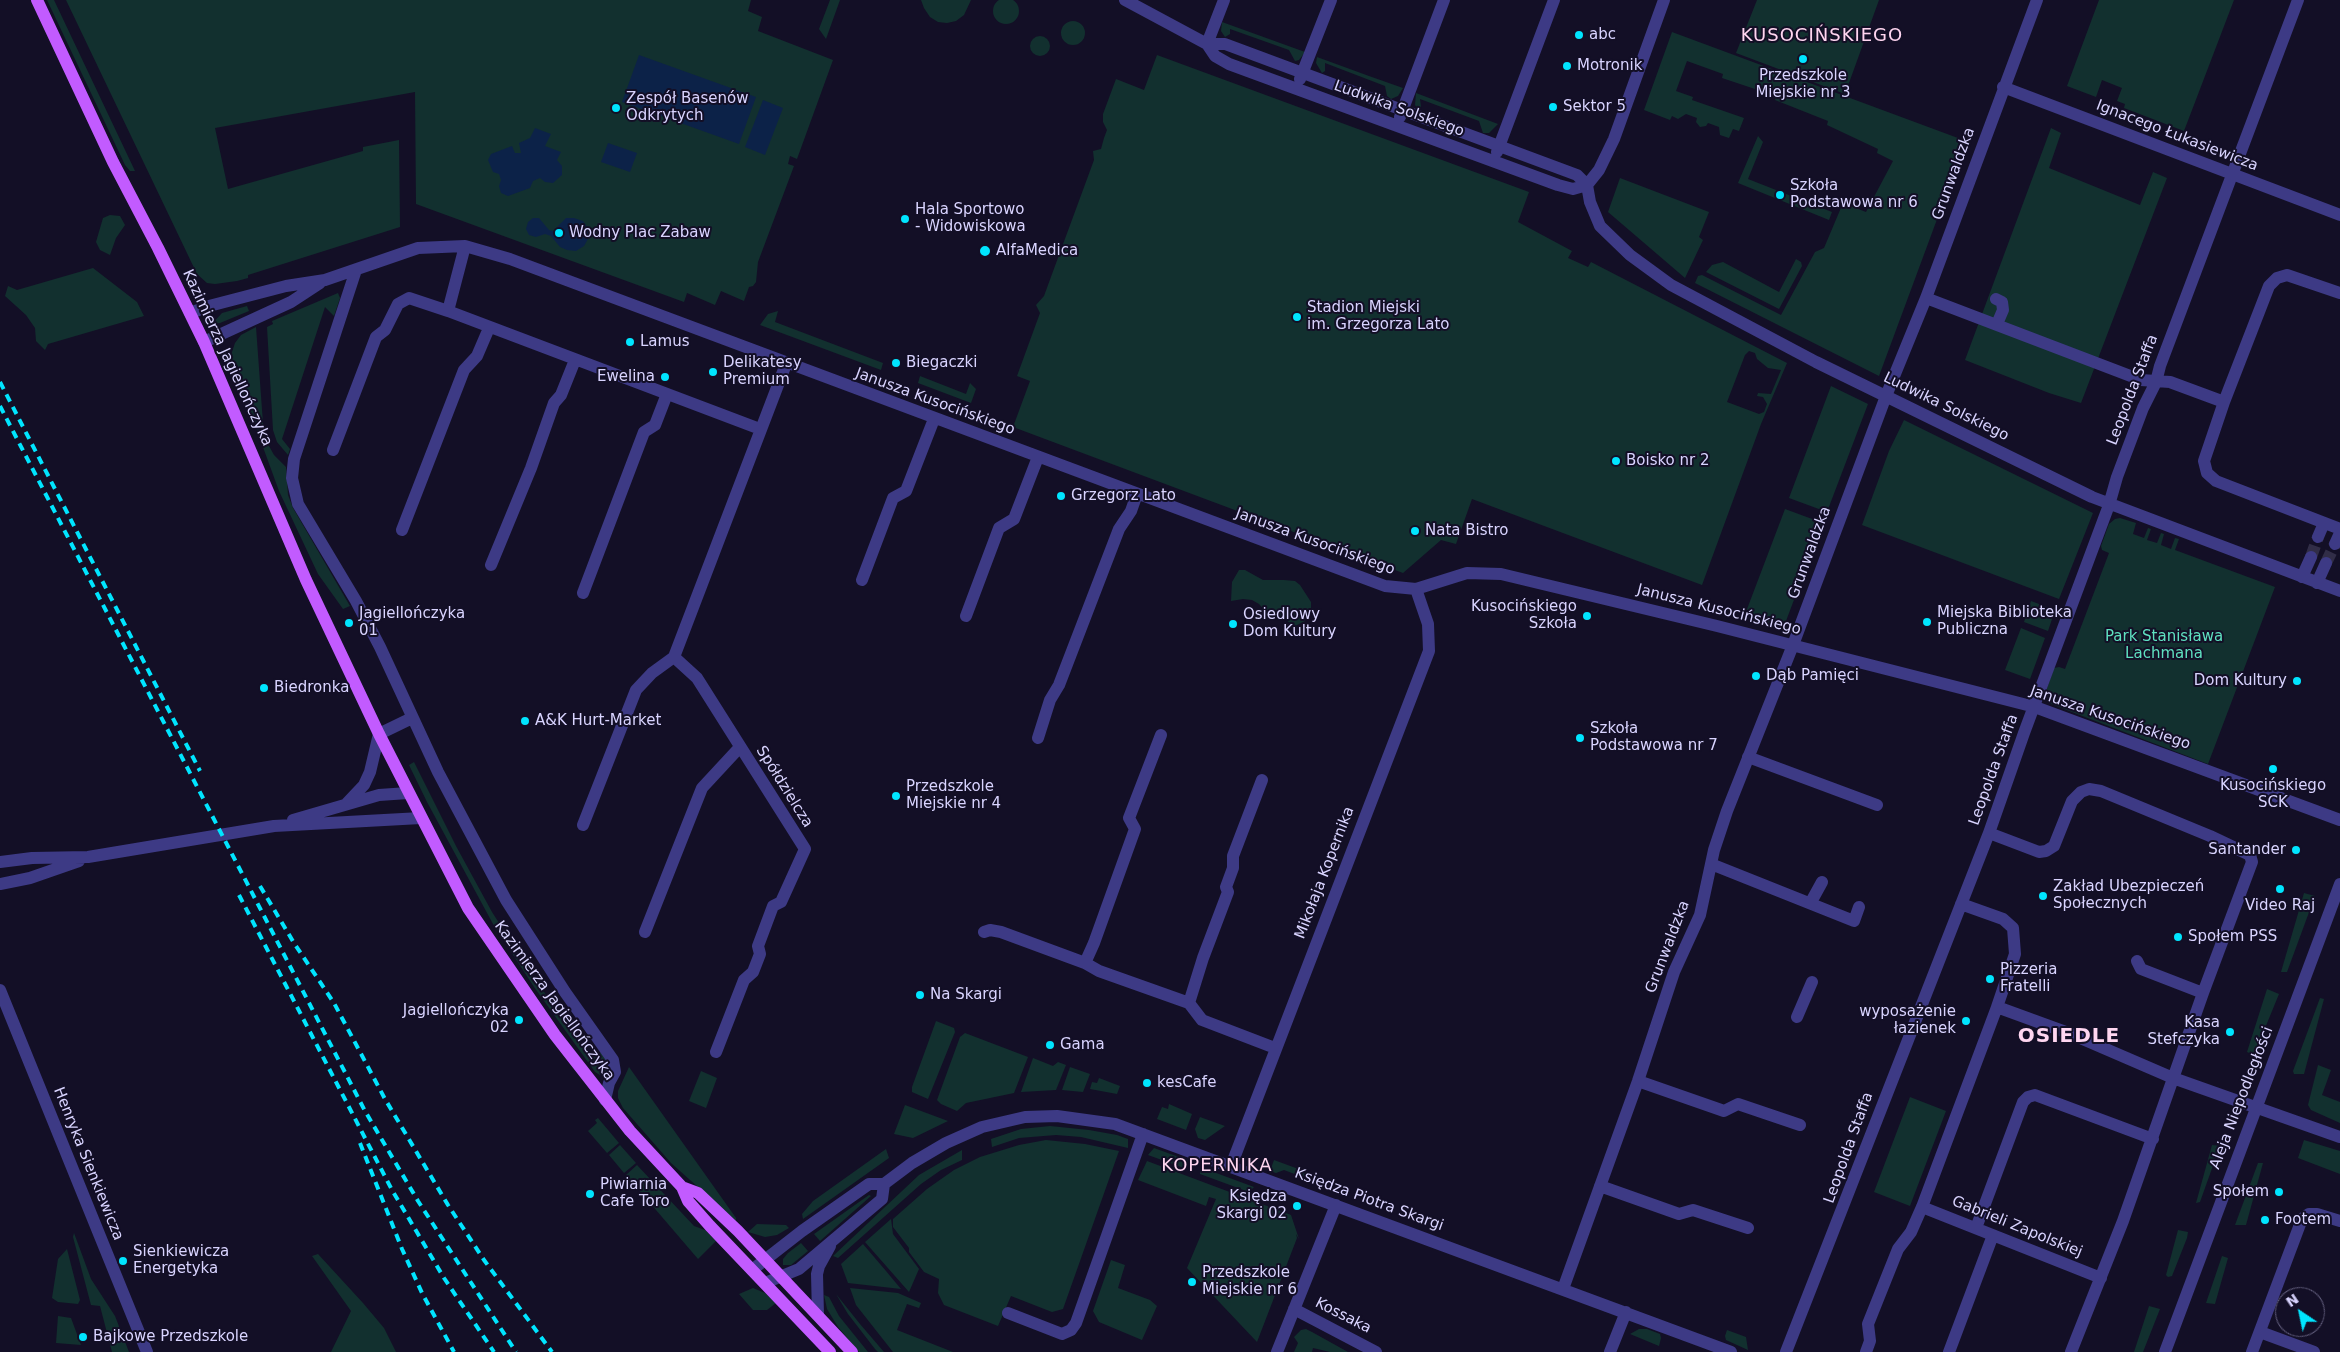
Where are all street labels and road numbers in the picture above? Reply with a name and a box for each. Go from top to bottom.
street label: Ludwika Solskiego [1331,77,1467,141]
street label: Ignacego Łukasiewicza [2093,97,2261,175]
street label: Grunwaldzka [1929,125,1979,223]
street label: Kazimierza Jagiellończyka [178,267,276,449]
street label: Leopolda Staffa [2104,332,2162,448]
street label: Janusza Kusocińskiego [853,365,1017,439]
street label: Ludwika Solskiego [1880,369,2012,445]
street label: Grunwaldzka [1785,504,1835,602]
street label: Janusza Kusocińskiego [1233,505,1397,579]
street label: Janusza Kusocińskiego [1635,581,1803,639]
street label: Janusza Kusocińskiego [2027,682,2193,754]
street label: Leopolda Staffa [1966,712,2022,828]
street label: Spółdzielcza [752,743,816,831]
street label: Mikołaja Kopernika [1291,804,1359,942]
street label: Grunwaldzka [1642,898,1694,996]
street label: Kazimierza Jagiellończyka [490,918,618,1084]
street label: Aleja Niepodległości [2207,1024,2277,1172]
street label: Henryka Sienkiewicza [49,1085,127,1243]
street label: Leopolda Staffa [1821,1090,1877,1206]
street label: Księdza Piotra Skargi [1292,1165,1446,1235]
street label: Gabrieli Zapolskiej [1949,1193,2085,1261]
street label: Kossaka [1312,1294,1374,1338]

